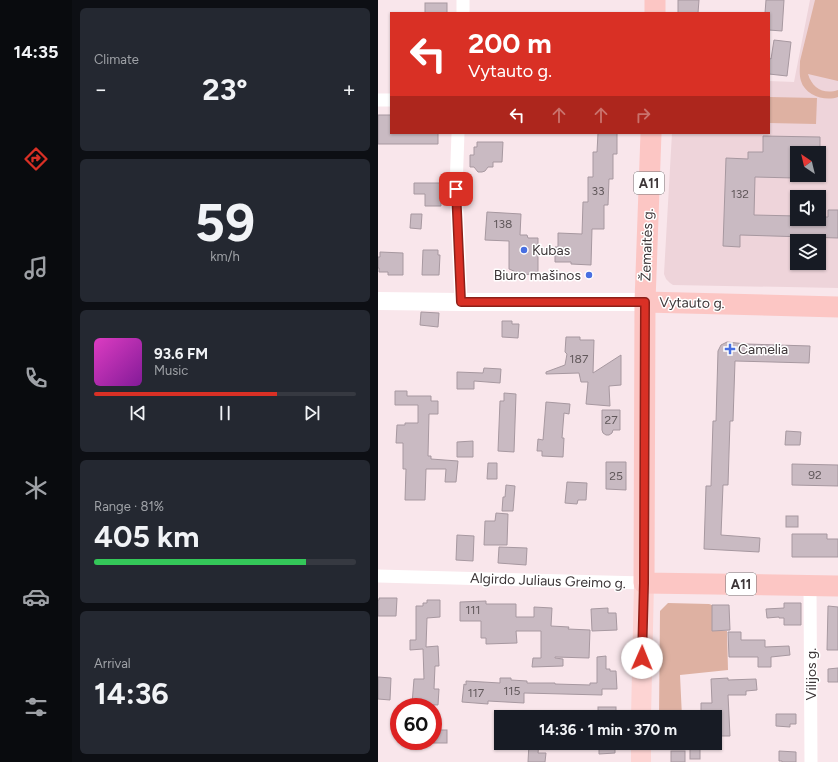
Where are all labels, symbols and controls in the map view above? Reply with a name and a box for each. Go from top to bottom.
text: 200 m [468,26,552,60]
icon: left [402,28,454,80]
text: 14:35 [14,41,58,63]
text: Climate [94,52,139,67]
text: Vytauto g. [468,60,552,82]
text: 23° [202,71,248,108]
text: − [94,76,108,103]
text: + [342,76,356,103]
icon: left [506,104,528,126]
icon: ahead [548,104,570,126]
icon: ahead [590,104,612,126]
icon: right [632,104,654,126]
icon: directions [22,145,50,173]
north arrow [790,146,826,182]
map controls [790,146,826,270]
pin [439,172,473,206]
road number: A11 [634,172,664,194]
icon: arrive [445,178,467,200]
house number: 33 [591,184,605,198]
house number: 132 [731,187,749,201]
button: sound [790,190,826,226]
text: 59 [195,192,255,254]
street label: Žemaitės g. [637,208,657,282]
house number: 138 [494,217,512,231]
button: layers [790,234,826,270]
place label: Kubas [532,242,570,259]
marker: Kubas [519,245,529,255]
text: km/h [210,249,240,264]
icon: music [22,254,50,282]
place label: Biuro mašinos [494,267,581,284]
marker: Biuro mašinos [584,270,594,280]
street label: Vytauto g. [659,294,725,312]
place label: Camelia [738,341,788,358]
marker: Camelia [725,344,735,354]
text: 93.6 FM [154,345,208,363]
house number: 187 [570,352,589,366]
text: Music [154,363,188,378]
icon: phone [22,364,50,392]
icon: previous [127,402,149,424]
icon: pause [214,402,236,424]
icon: next [301,402,323,424]
house number: 27 [604,413,618,427]
house number: 92 [808,468,822,482]
house number: 25 [609,469,623,483]
icon: climate [22,474,50,502]
text: Range · 81% [94,499,164,514]
text: 405 km [94,518,199,555]
street label: Algirdo Juliaus Greimo g. [470,570,626,592]
road number: A11 [726,573,756,595]
icon: car [22,583,50,611]
house number: 111 [466,603,480,617]
position arrow [621,637,663,679]
street label: Vilijos g. [803,648,820,700]
text: Arrival [94,656,131,671]
text: 14:36 [94,675,169,712]
house number: 115 [504,684,521,698]
house number: 117 [468,686,485,700]
icon: filters [22,693,50,721]
speed limit sign: 60 [390,698,442,750]
text: 14:36 · 1 min · 370 m [539,721,677,739]

